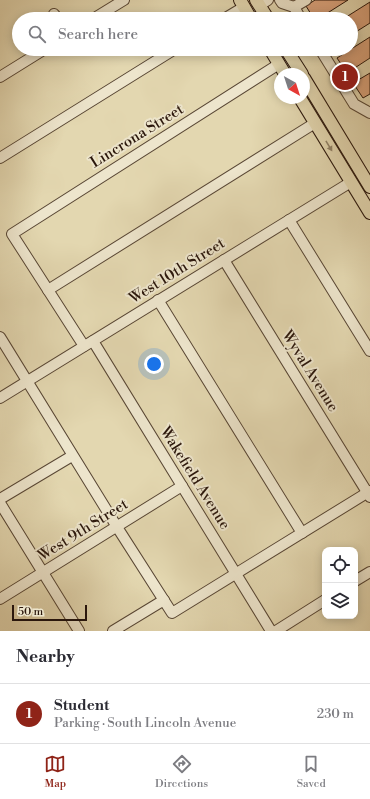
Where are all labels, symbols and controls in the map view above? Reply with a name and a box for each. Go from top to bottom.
search box [12,12,358,56]
icon: search [26,23,48,45]
text: Search here [58,25,138,44]
pin: 1 [332,62,358,92]
north arrow [274,68,310,104]
street label: Lincrona Street [87,99,188,172]
one-way arrow [326,140,333,152]
street label: West 10th Street [125,234,229,309]
street label: Wyval Avenue [277,326,343,415]
your location [144,354,164,374]
street label: Wakefield Avenue [155,422,234,533]
street label: West 9th Street [34,494,132,566]
map controls [322,547,358,619]
button: locate [322,547,358,583]
button: layers [322,583,358,619]
scale bar [12,603,87,622]
text: 50 m [18,605,43,619]
text: Nearby [16,646,75,668]
text: Student [54,696,109,715]
text: 1 [26,706,32,722]
text: 230 m [317,706,354,722]
text: Parking · South Lincoln Avenue [54,715,236,731]
tab: Map [44,753,66,791]
tab: Directions [155,753,208,791]
tab: Saved [297,753,326,791]

